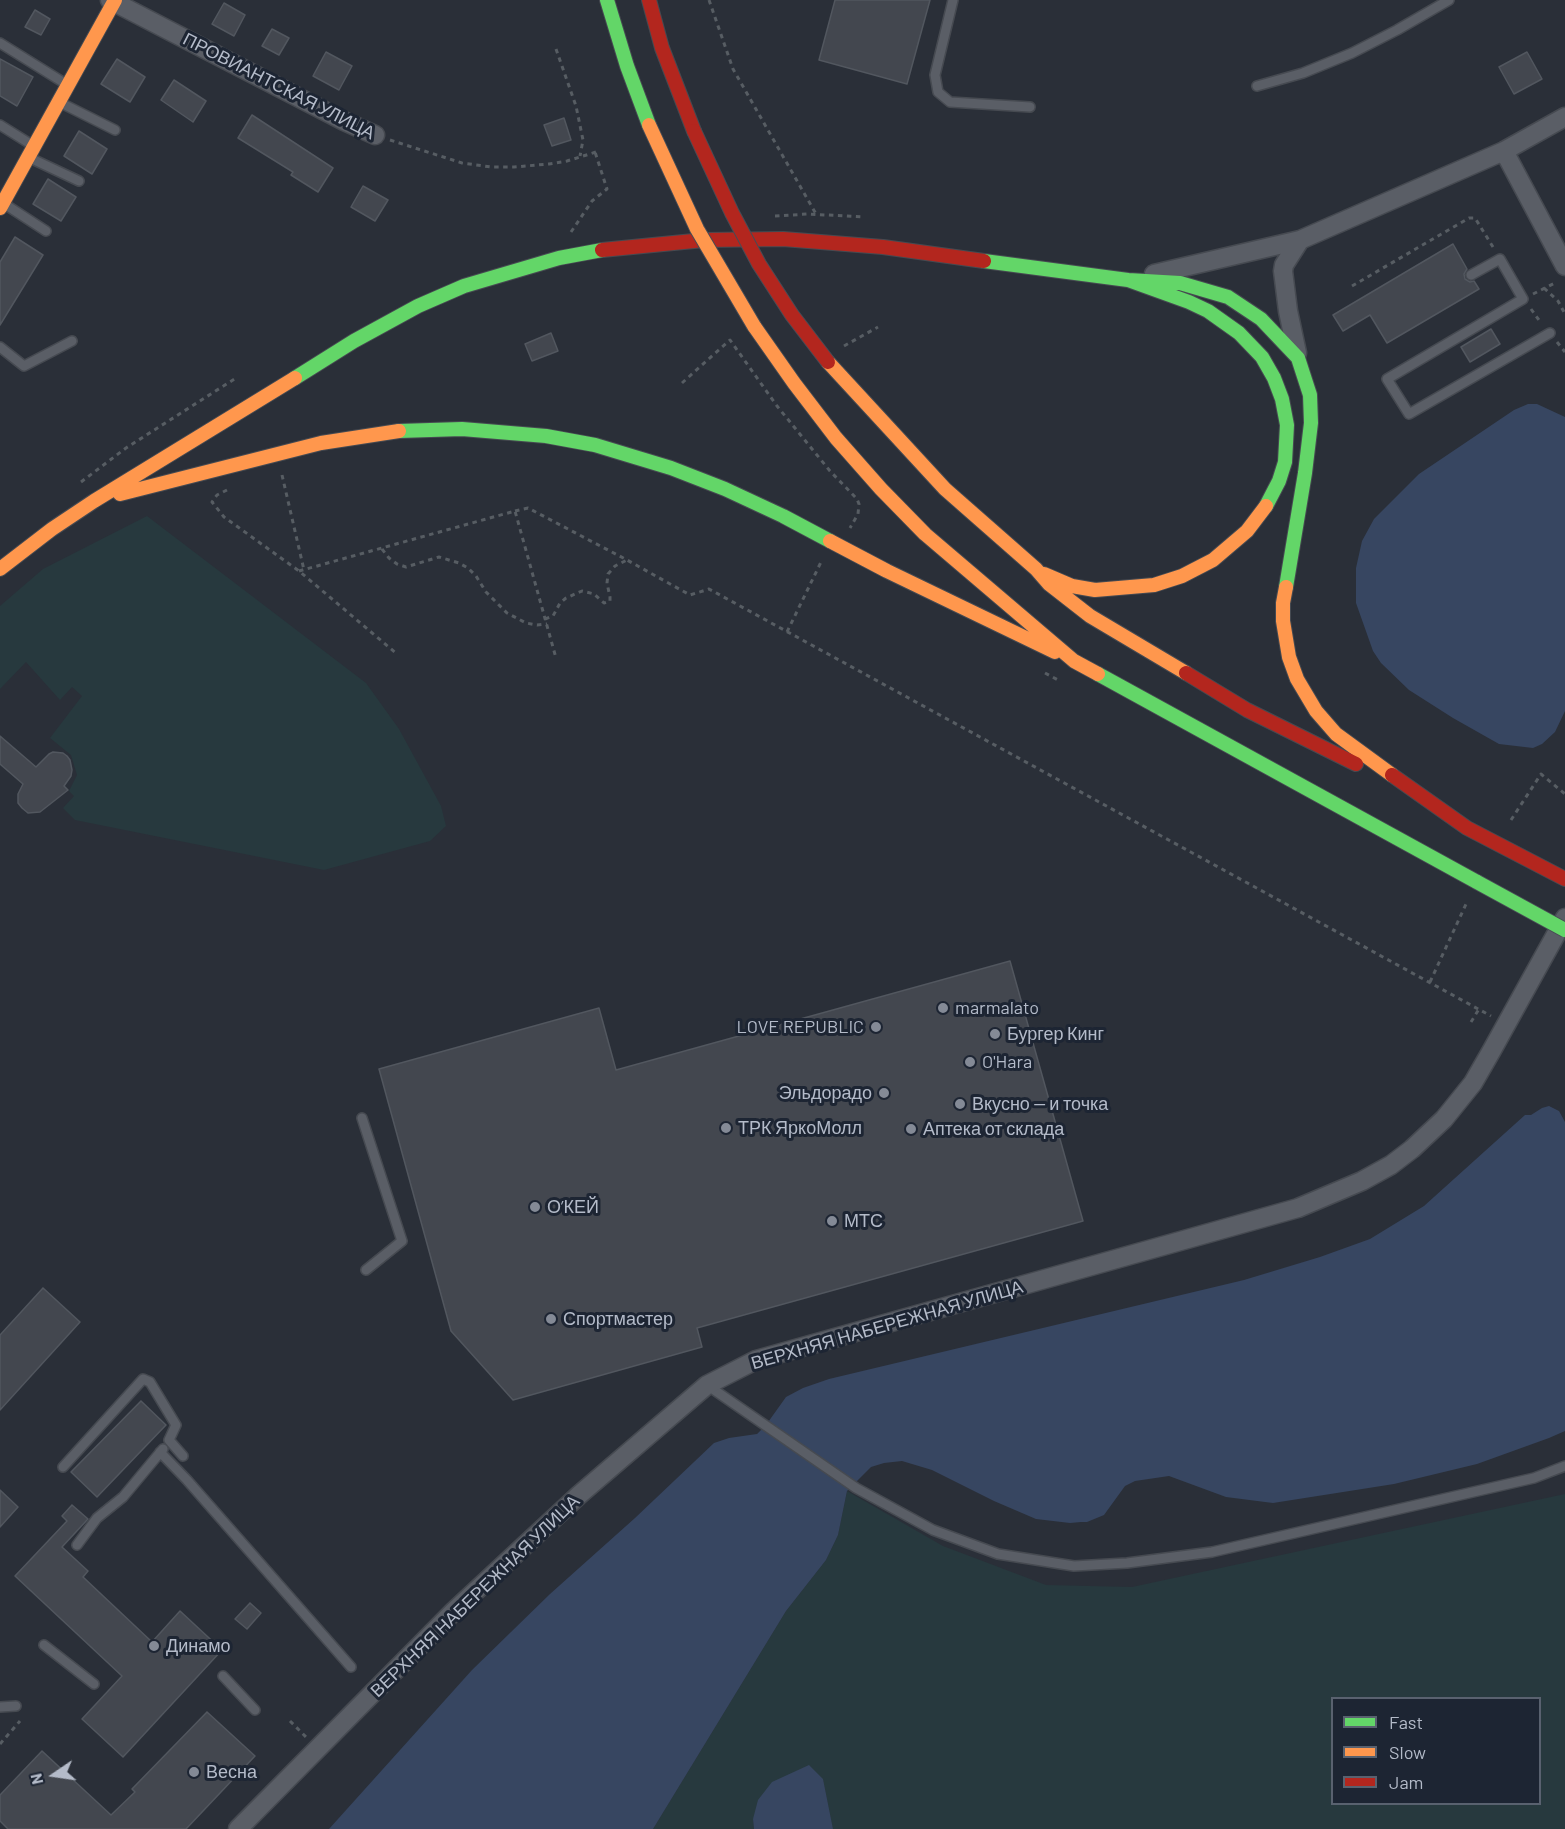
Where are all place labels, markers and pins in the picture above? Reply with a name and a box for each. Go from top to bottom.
place label: marmalato [955,997,1039,1019]
marker: marmalato [936,1001,950,1015]
place label: LOVE REPUBLIC [737,1016,864,1038]
marker: LOVE REPUBLIC [869,1020,883,1034]
place label: Бургер Кинг [1007,1023,1104,1045]
marker: Бургер Кинг [988,1027,1002,1041]
place label: O'Hara [982,1051,1032,1073]
marker: O'Hara [963,1055,977,1069]
place label: Эльдорадо [779,1082,872,1104]
marker: Эльдорадо [877,1086,891,1100]
place label: Вкусно — и точка [972,1093,1108,1115]
marker: Вкусно — и точка [953,1097,967,1111]
place label: ТРК ЯркоМолл [738,1117,862,1139]
place label: Аптека от склада [923,1118,1064,1140]
marker: ТРК ЯркоМолл [719,1121,733,1135]
marker: Аптека от склада [904,1122,918,1136]
place label: О’КЕЙ [547,1196,599,1218]
marker: О’КЕЙ [528,1200,542,1214]
place label: МТС [844,1210,883,1232]
marker: МТС [825,1214,839,1228]
place label: Спортмастер [563,1308,673,1330]
marker: Спортмастер [544,1312,558,1326]
place label: Динамо [166,1635,231,1657]
marker: Динамо [147,1639,161,1653]
place label: Весна [206,1761,257,1783]
marker: Весна [187,1765,201,1779]

